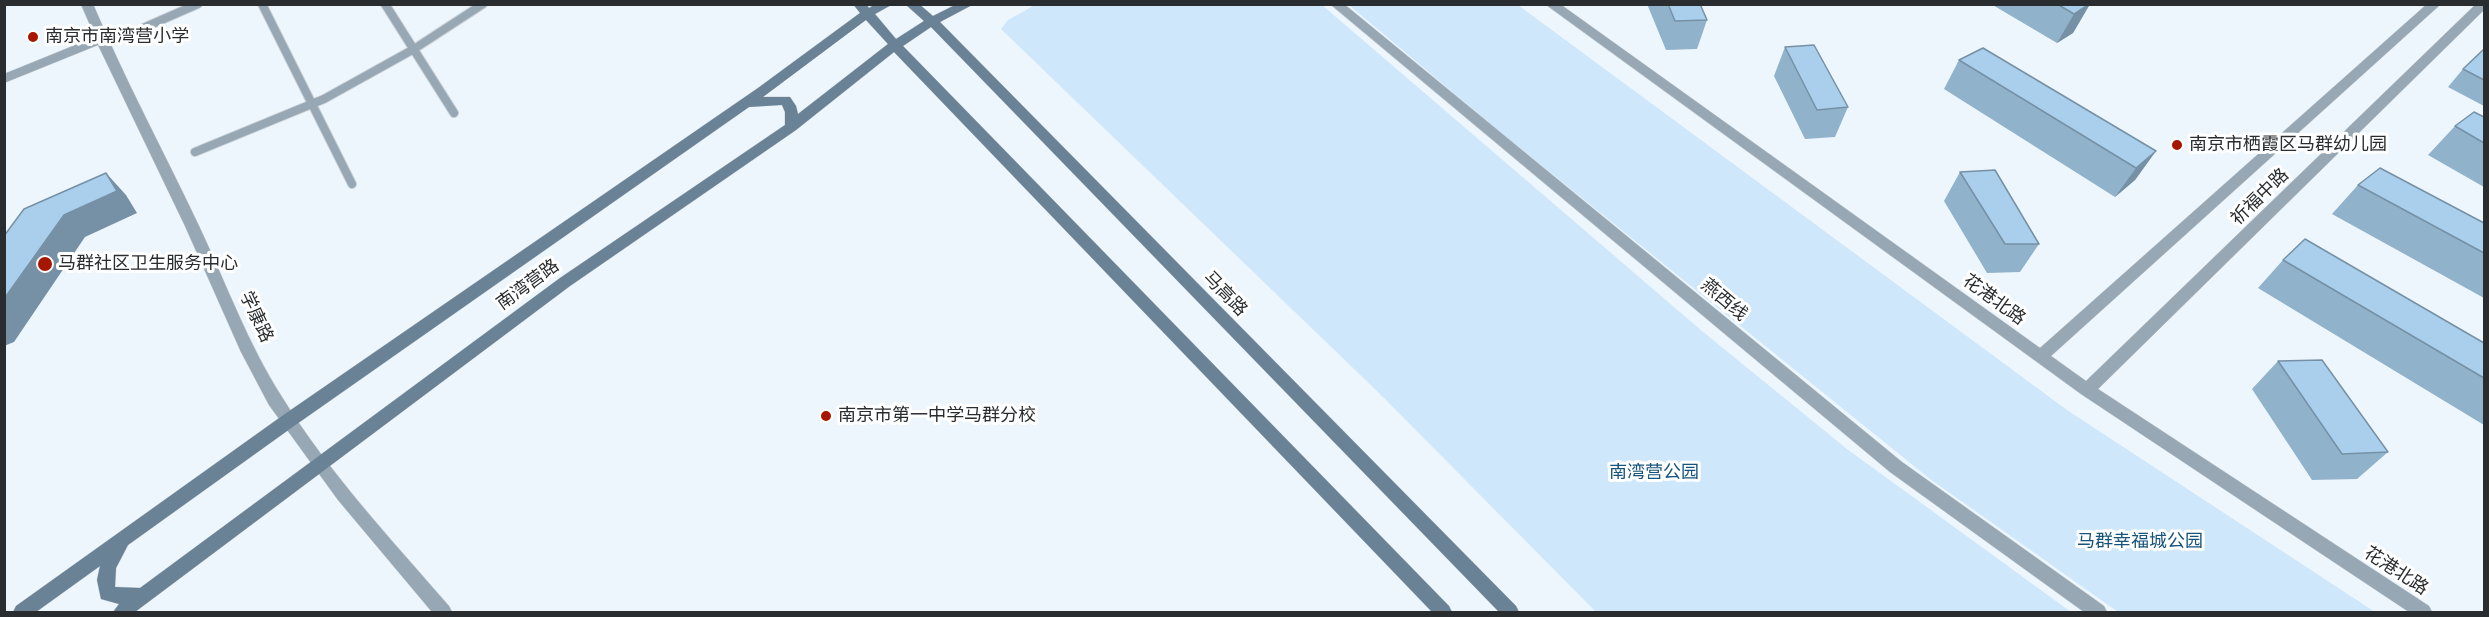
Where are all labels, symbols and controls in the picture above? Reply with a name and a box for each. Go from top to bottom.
place label: 南京市南湾营小学 [45,26,189,48]
marker: 南京市南湾营小学 [26,30,40,44]
place label: 南京市栖霞区马群幼儿园 [2189,134,2387,156]
marker: 南京市栖霞区马群幼儿园 [2170,138,2184,152]
street label: 祈福中路 [2227,164,2293,230]
place label: 马群社区卫生服务中心 [58,253,238,275]
marker: 马群社区卫生服务中心 [36,255,54,273]
street label: 南湾营路 [493,255,563,315]
street label: 马高路 [1198,267,1252,321]
street label: 花港北路 [1959,270,2029,330]
street label: 燕西线 [1696,274,1752,326]
street label: 学康路 [235,288,277,346]
place label: 南京市第一中学马群分校 [838,405,1036,427]
marker: 南京市第一中学马群分校 [819,409,833,423]
park label: 南湾营公园 [1609,462,1699,484]
park label: 马群幸福城公园 [2077,531,2203,553]
street label: 花港北路 [2360,542,2432,600]

